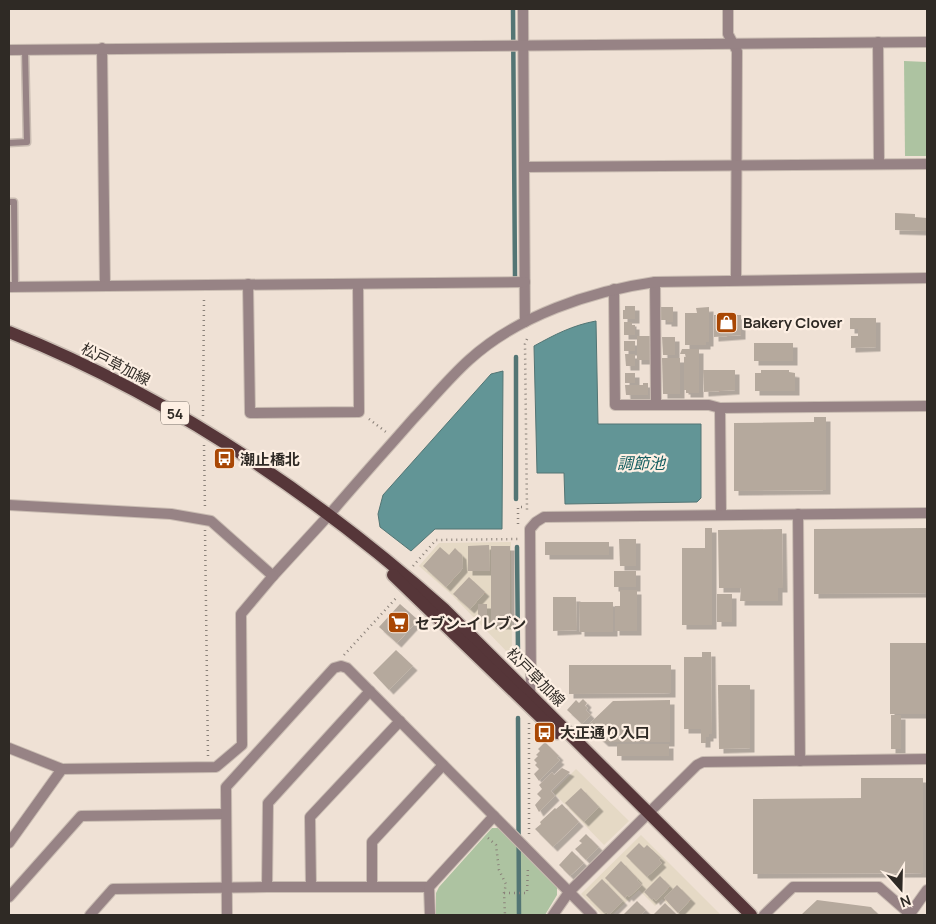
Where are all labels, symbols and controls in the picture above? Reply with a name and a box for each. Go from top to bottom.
shop icon: Bakery Clover [715,310,739,334]
place label: Bakery Clover [743,312,842,333]
street label: 松戸草加線 [78,338,154,390]
road number: 54 [161,402,189,424]
bus stop icon: 潮止橋北 [212,447,236,471]
place label: 潮止橋北 [240,449,300,470]
water label: 調節池 [617,452,667,474]
supermarket icon: セブン-イレブン [387,611,411,635]
place label: セブン-イレブン [415,613,526,634]
street label: 松戸草加線 [502,643,570,711]
bus stop icon: 大正通り入口 [532,720,556,744]
place label: 大正通り入口 [560,722,650,743]
north arrow [876,864,926,914]
text: N [898,891,914,912]

